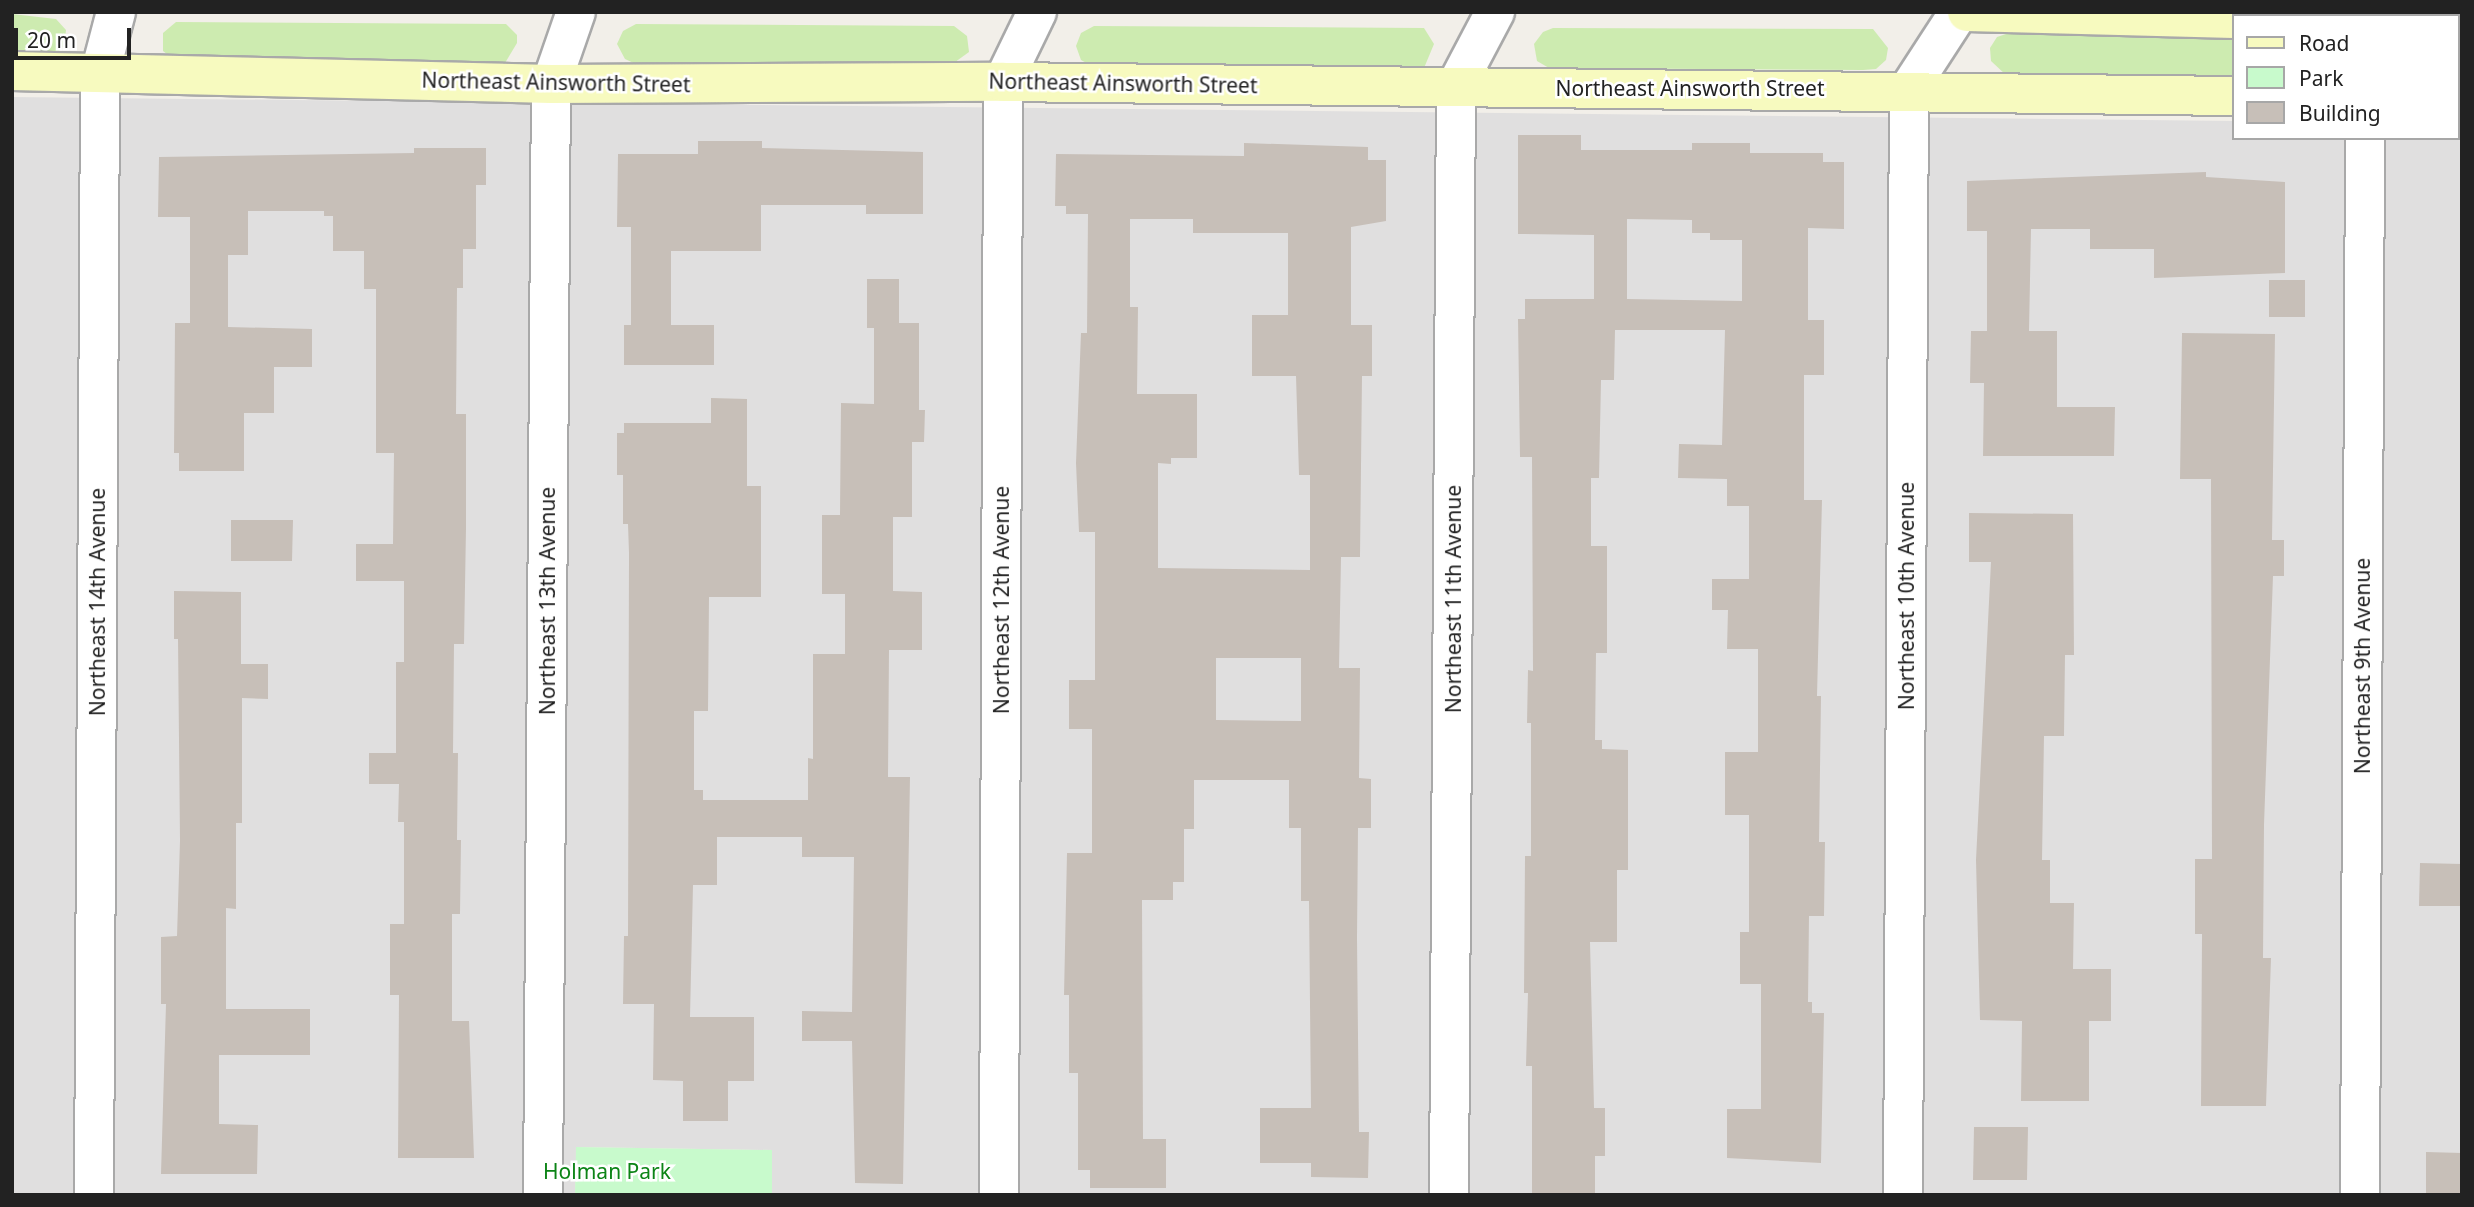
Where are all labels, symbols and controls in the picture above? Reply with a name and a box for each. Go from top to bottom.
scale bar [18,14,135,58]
legend [2232,14,2460,140]
text: 20 m [27,26,76,54]
text: Road [2299,29,2349,57]
text: Park [2299,64,2343,92]
street label: Northeast Ainsworth Street [421,67,691,97]
street label: Northeast Ainsworth Street [988,68,1258,98]
street label: Northeast Ainsworth Street [1555,75,1825,101]
text: Building [2299,99,2381,127]
street label: Northeast 10th Avenue [1893,482,1919,710]
street label: Northeast 11th Avenue [1440,485,1466,713]
street label: Northeast 12th Avenue [988,486,1014,714]
street label: Northeast 13th Avenue [534,487,560,715]
street label: Northeast 14th Avenue [84,488,110,716]
street label: Northeast 9th Avenue [2349,558,2375,774]
park label: Holman Park [543,1158,671,1184]

